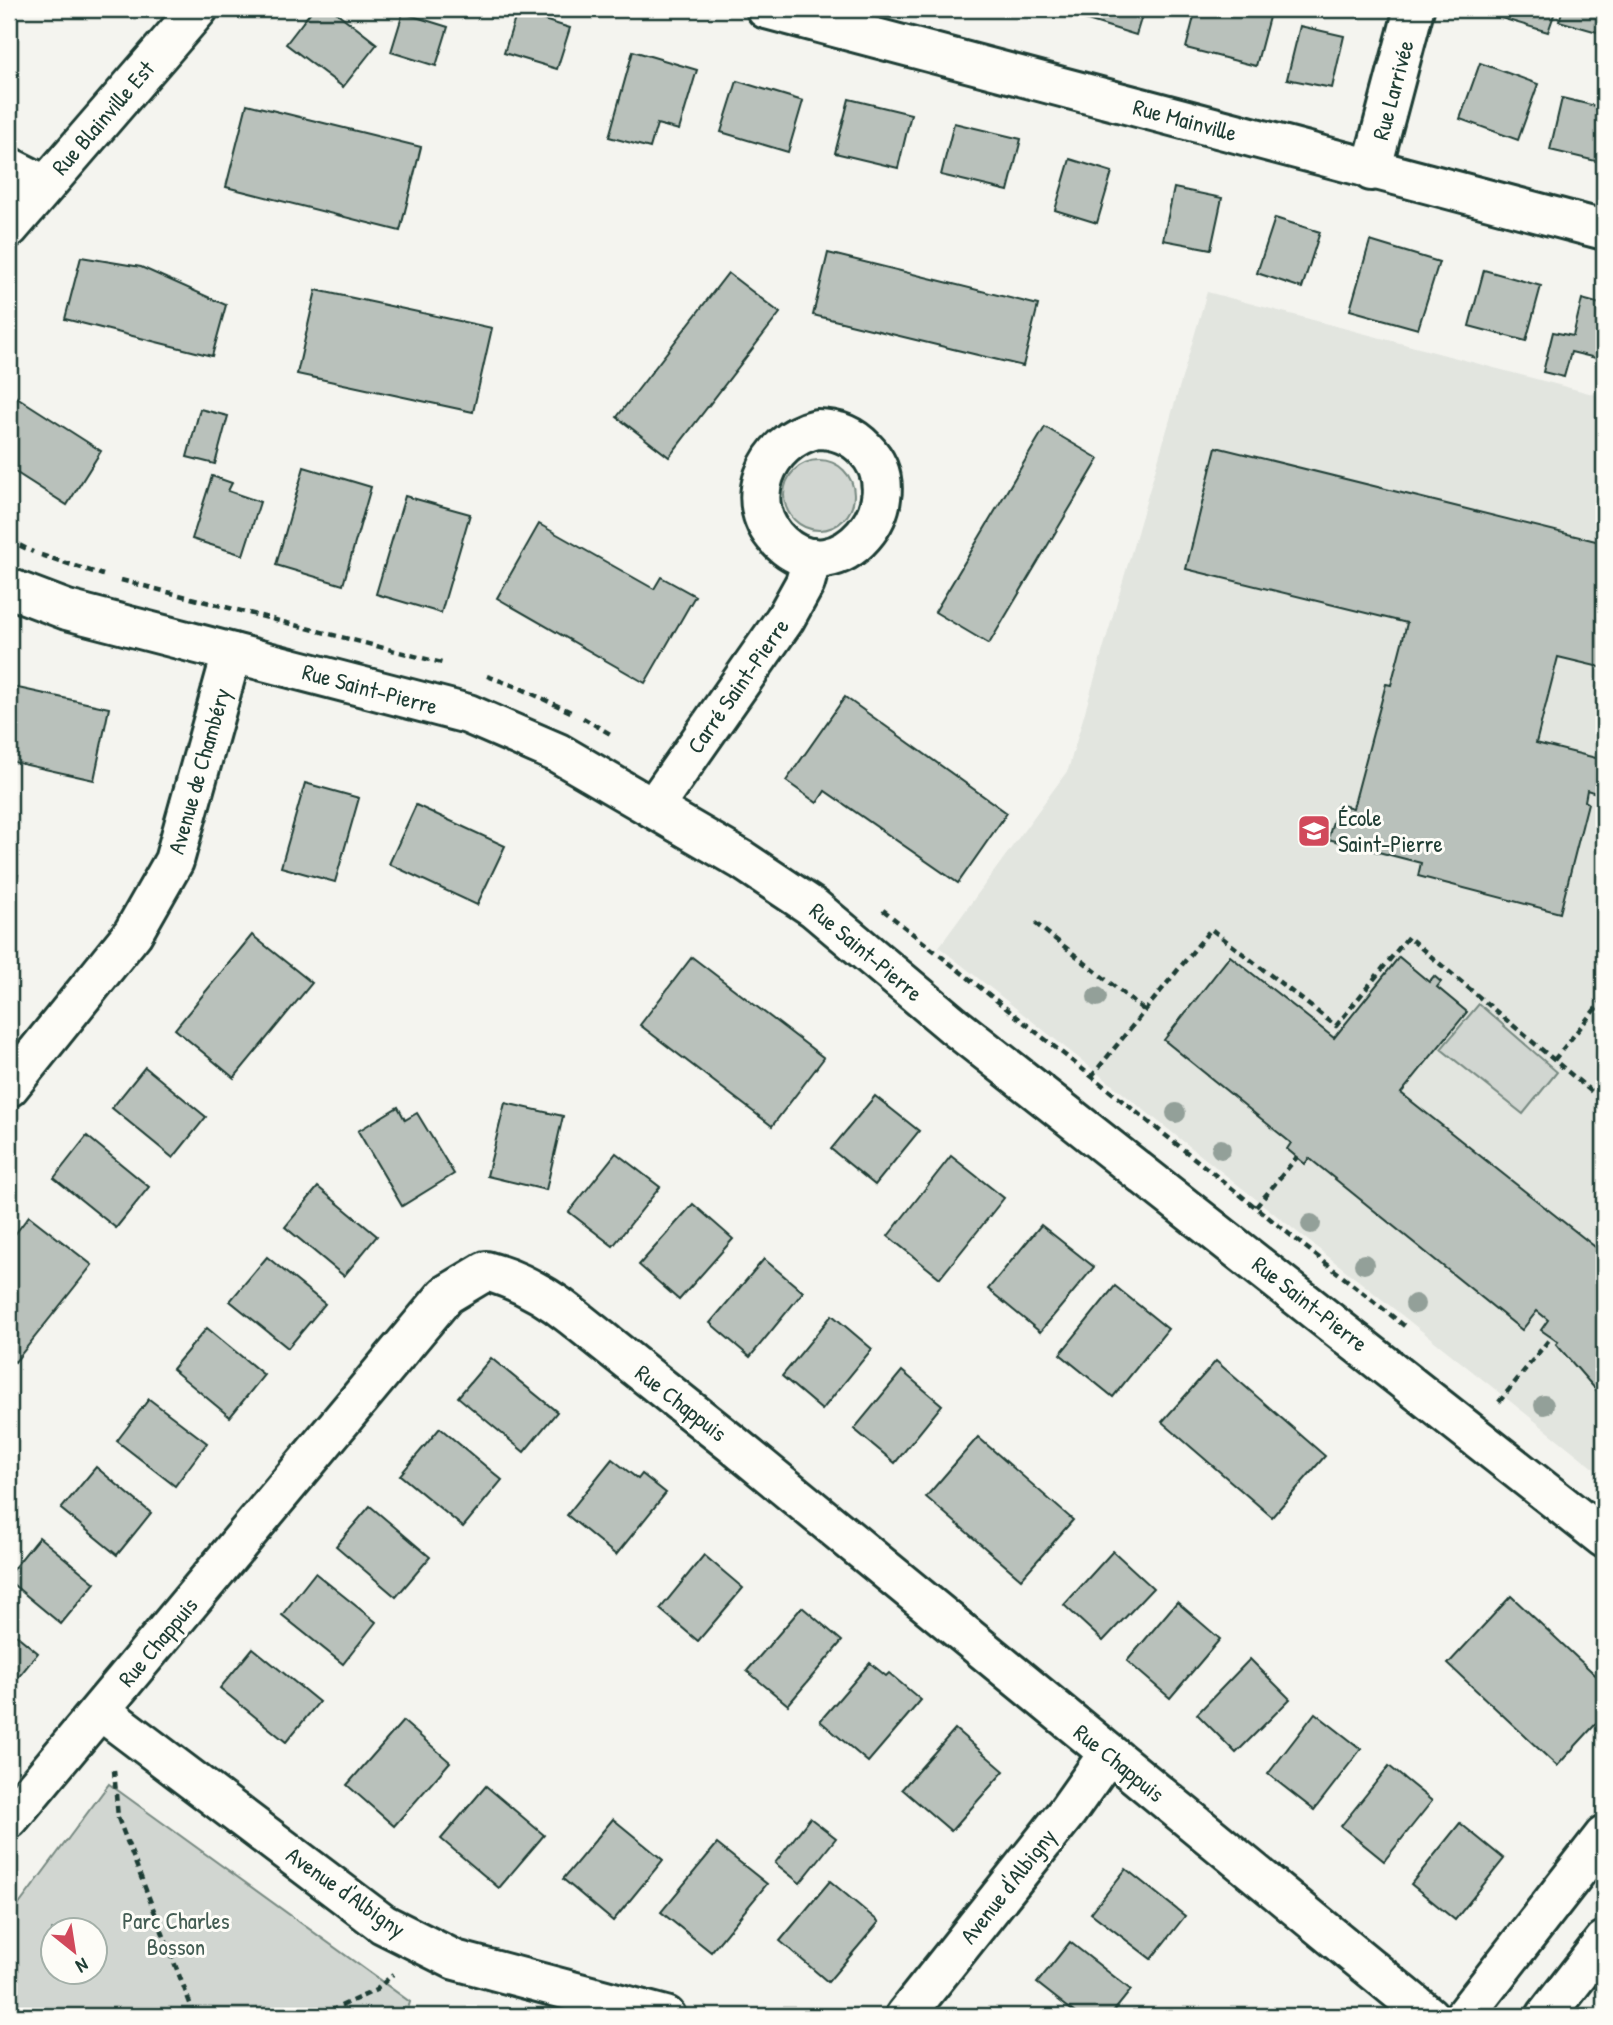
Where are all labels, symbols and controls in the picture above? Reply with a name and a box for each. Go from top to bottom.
street label: Rue Larrivée [1364,37,1421,143]
street label: Rue Blainville Est [44,53,162,181]
street label: Rue Mainville [1130,91,1240,148]
street label: Carré Saint-Pierre [679,612,796,759]
street label: Rue Saint-Pierre [299,656,441,721]
street label: Avenue de Chambéry [160,684,237,857]
place label: École Saint-Pierre [1338,802,1443,859]
school or university icon: École Saint-Pierre [1295,812,1333,850]
street label: Rue Saint-Pierre [803,895,929,1008]
street label: Rue Saint-Pierre [1246,1249,1374,1359]
street label: Rue Chappuis [629,1357,734,1448]
street label: Rue Chappuis [111,1590,204,1693]
street label: Rue Chappuis [1067,1716,1171,1809]
street label: Avenue d'Albigny [953,1821,1063,1950]
street label: Avenue d'Albigny [281,1839,412,1944]
park label: Parc Charles Bosson [122,1905,230,1962]
north arrow [38,1916,108,1986]
text: N [72,1952,93,1980]

